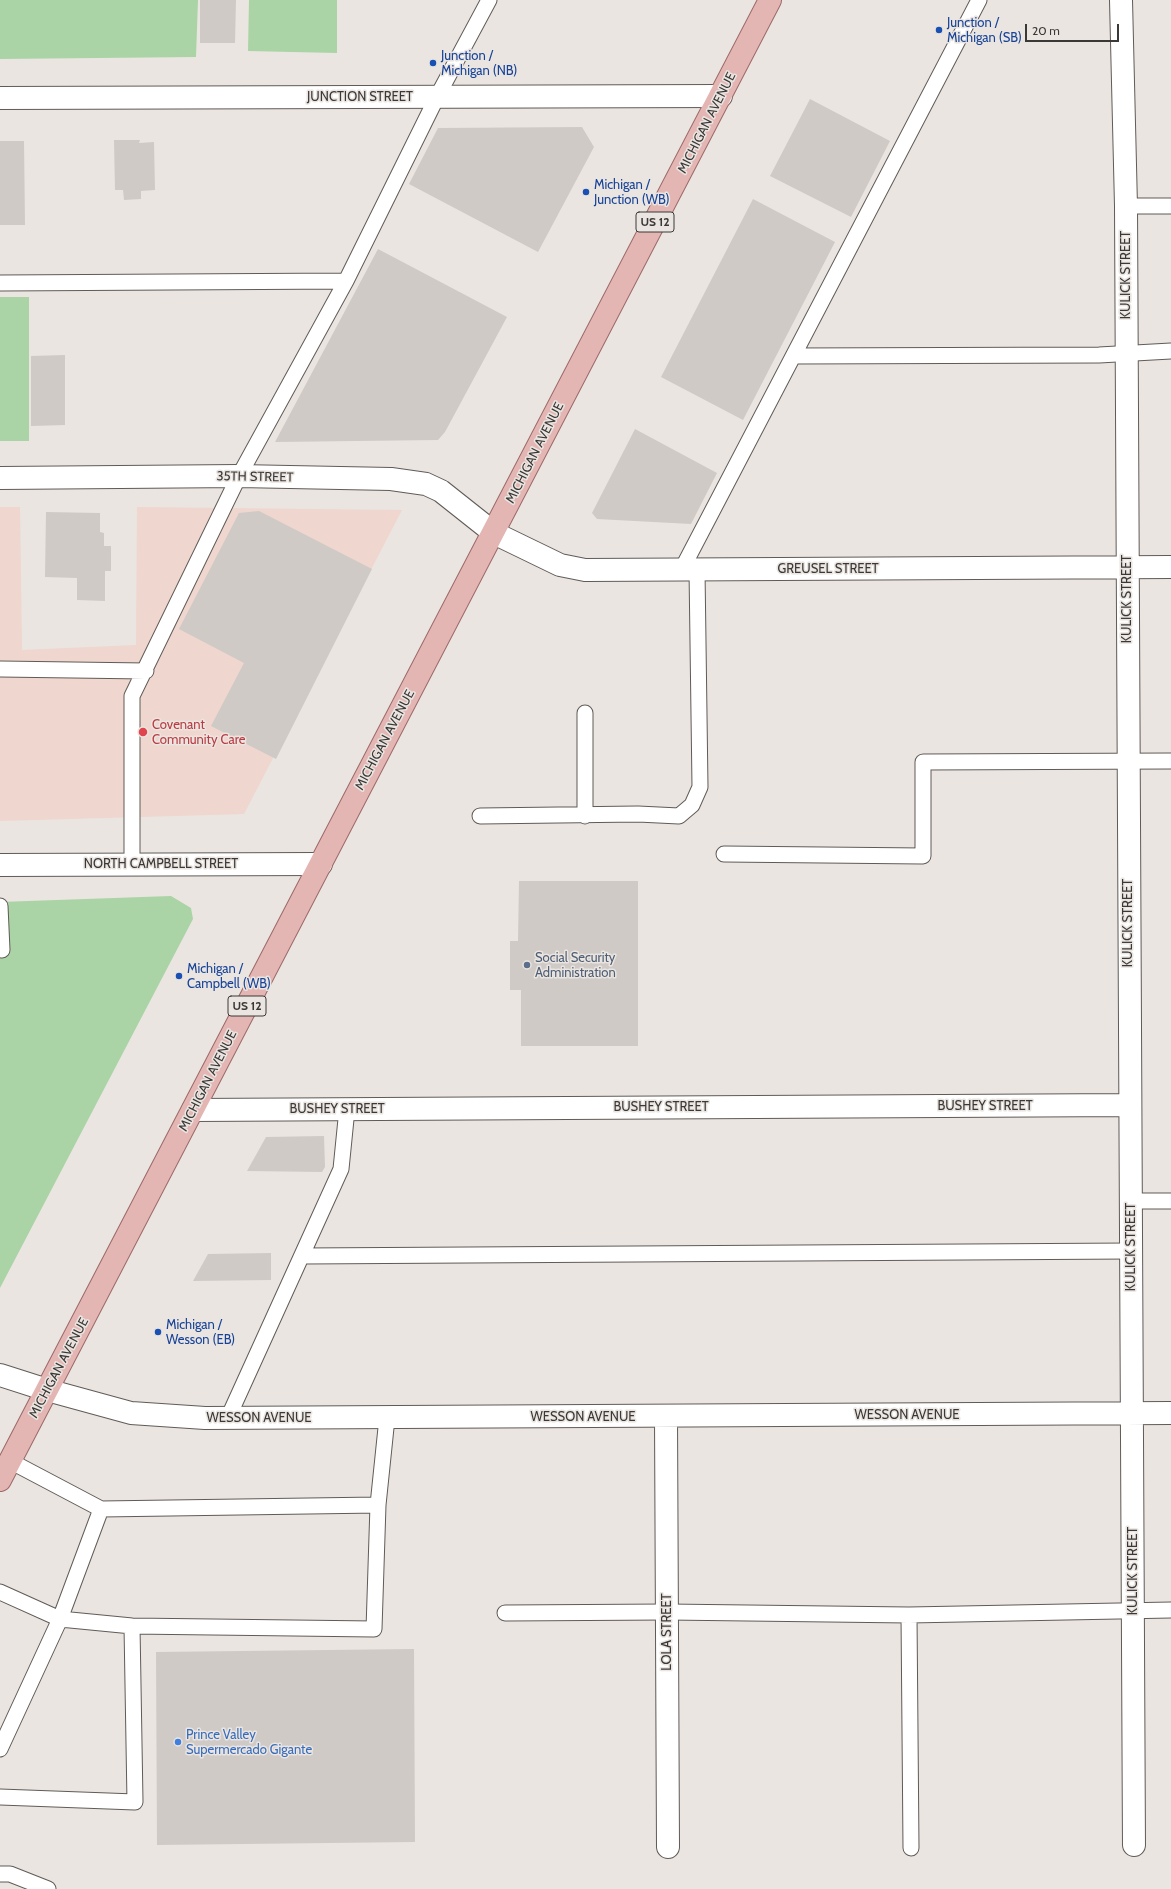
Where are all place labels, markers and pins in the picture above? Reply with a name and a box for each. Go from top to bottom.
place label: Junction / Michigan (SB) [947,15,1022,46]
marker: Junction / Michigan (SB) [934,25,944,35]
place label: Junction / Michigan (NB) [441,48,517,79]
marker: Junction / Michigan (NB) [428,58,438,68]
place label: Michigan / Junction (WB) [594,177,670,208]
marker: Michigan / Junction (WB) [581,187,591,197]
place label: Covenant Community Care [152,717,245,748]
marker: Covenant Community Care [137,726,149,738]
place label: Social Security Administration [535,950,616,981]
marker: Social Security Administration [522,960,532,970]
place label: Michigan / Campbell (WB) [187,961,271,992]
marker: Michigan / Campbell (WB) [174,971,184,981]
place label: Michigan / Wesson (EB) [166,1317,235,1348]
marker: Michigan / Wesson (EB) [153,1327,163,1337]
place label: Prince Valley Supermercado Gigante [186,1727,312,1758]
marker: Prince Valley Supermercado Gigante [173,1737,183,1747]

